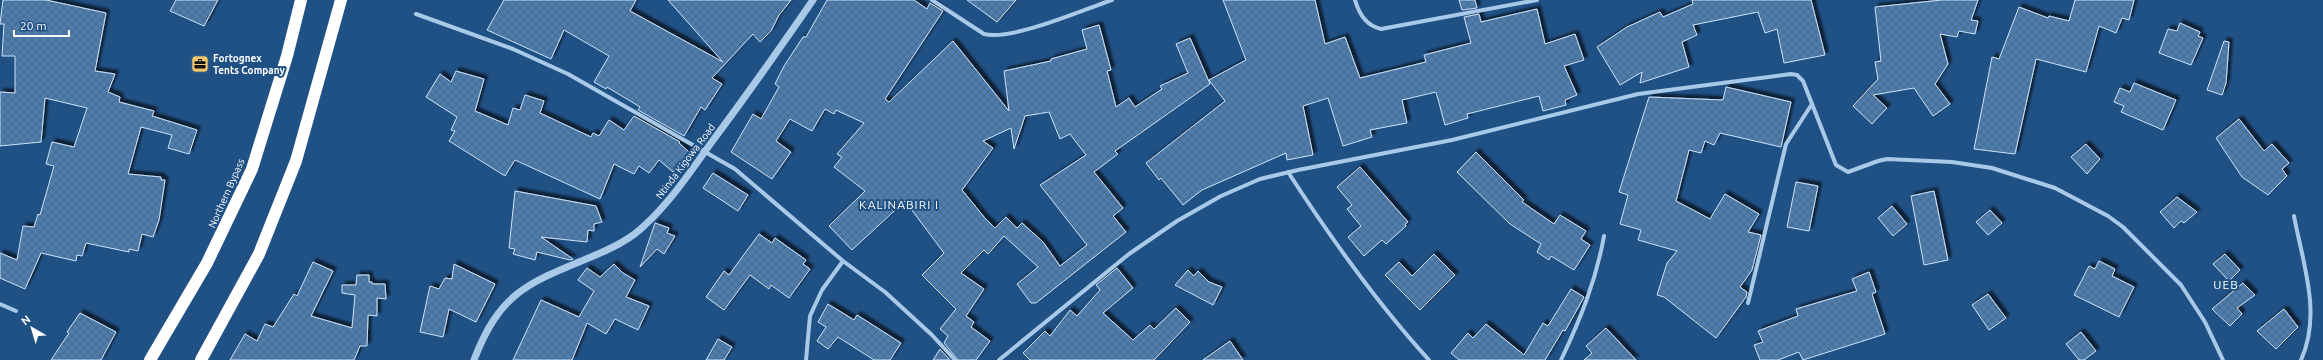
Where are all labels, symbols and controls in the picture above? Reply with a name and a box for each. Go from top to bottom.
scale bar [14,12,69,38]
text: 20 m [20,19,47,32]
place label: Fortognex Tents Company [213,53,285,76]
office icon: Fortognex Tents Company [190,54,210,74]
street label: Ntinda Kigowa Road [654,122,717,201]
street label: Northern Bypass [206,157,247,229]
district label: KALINABIRI I [859,198,939,211]
district label: UEB [2213,278,2239,291]
north arrow [12,308,52,348]
text: N [19,313,33,327]

